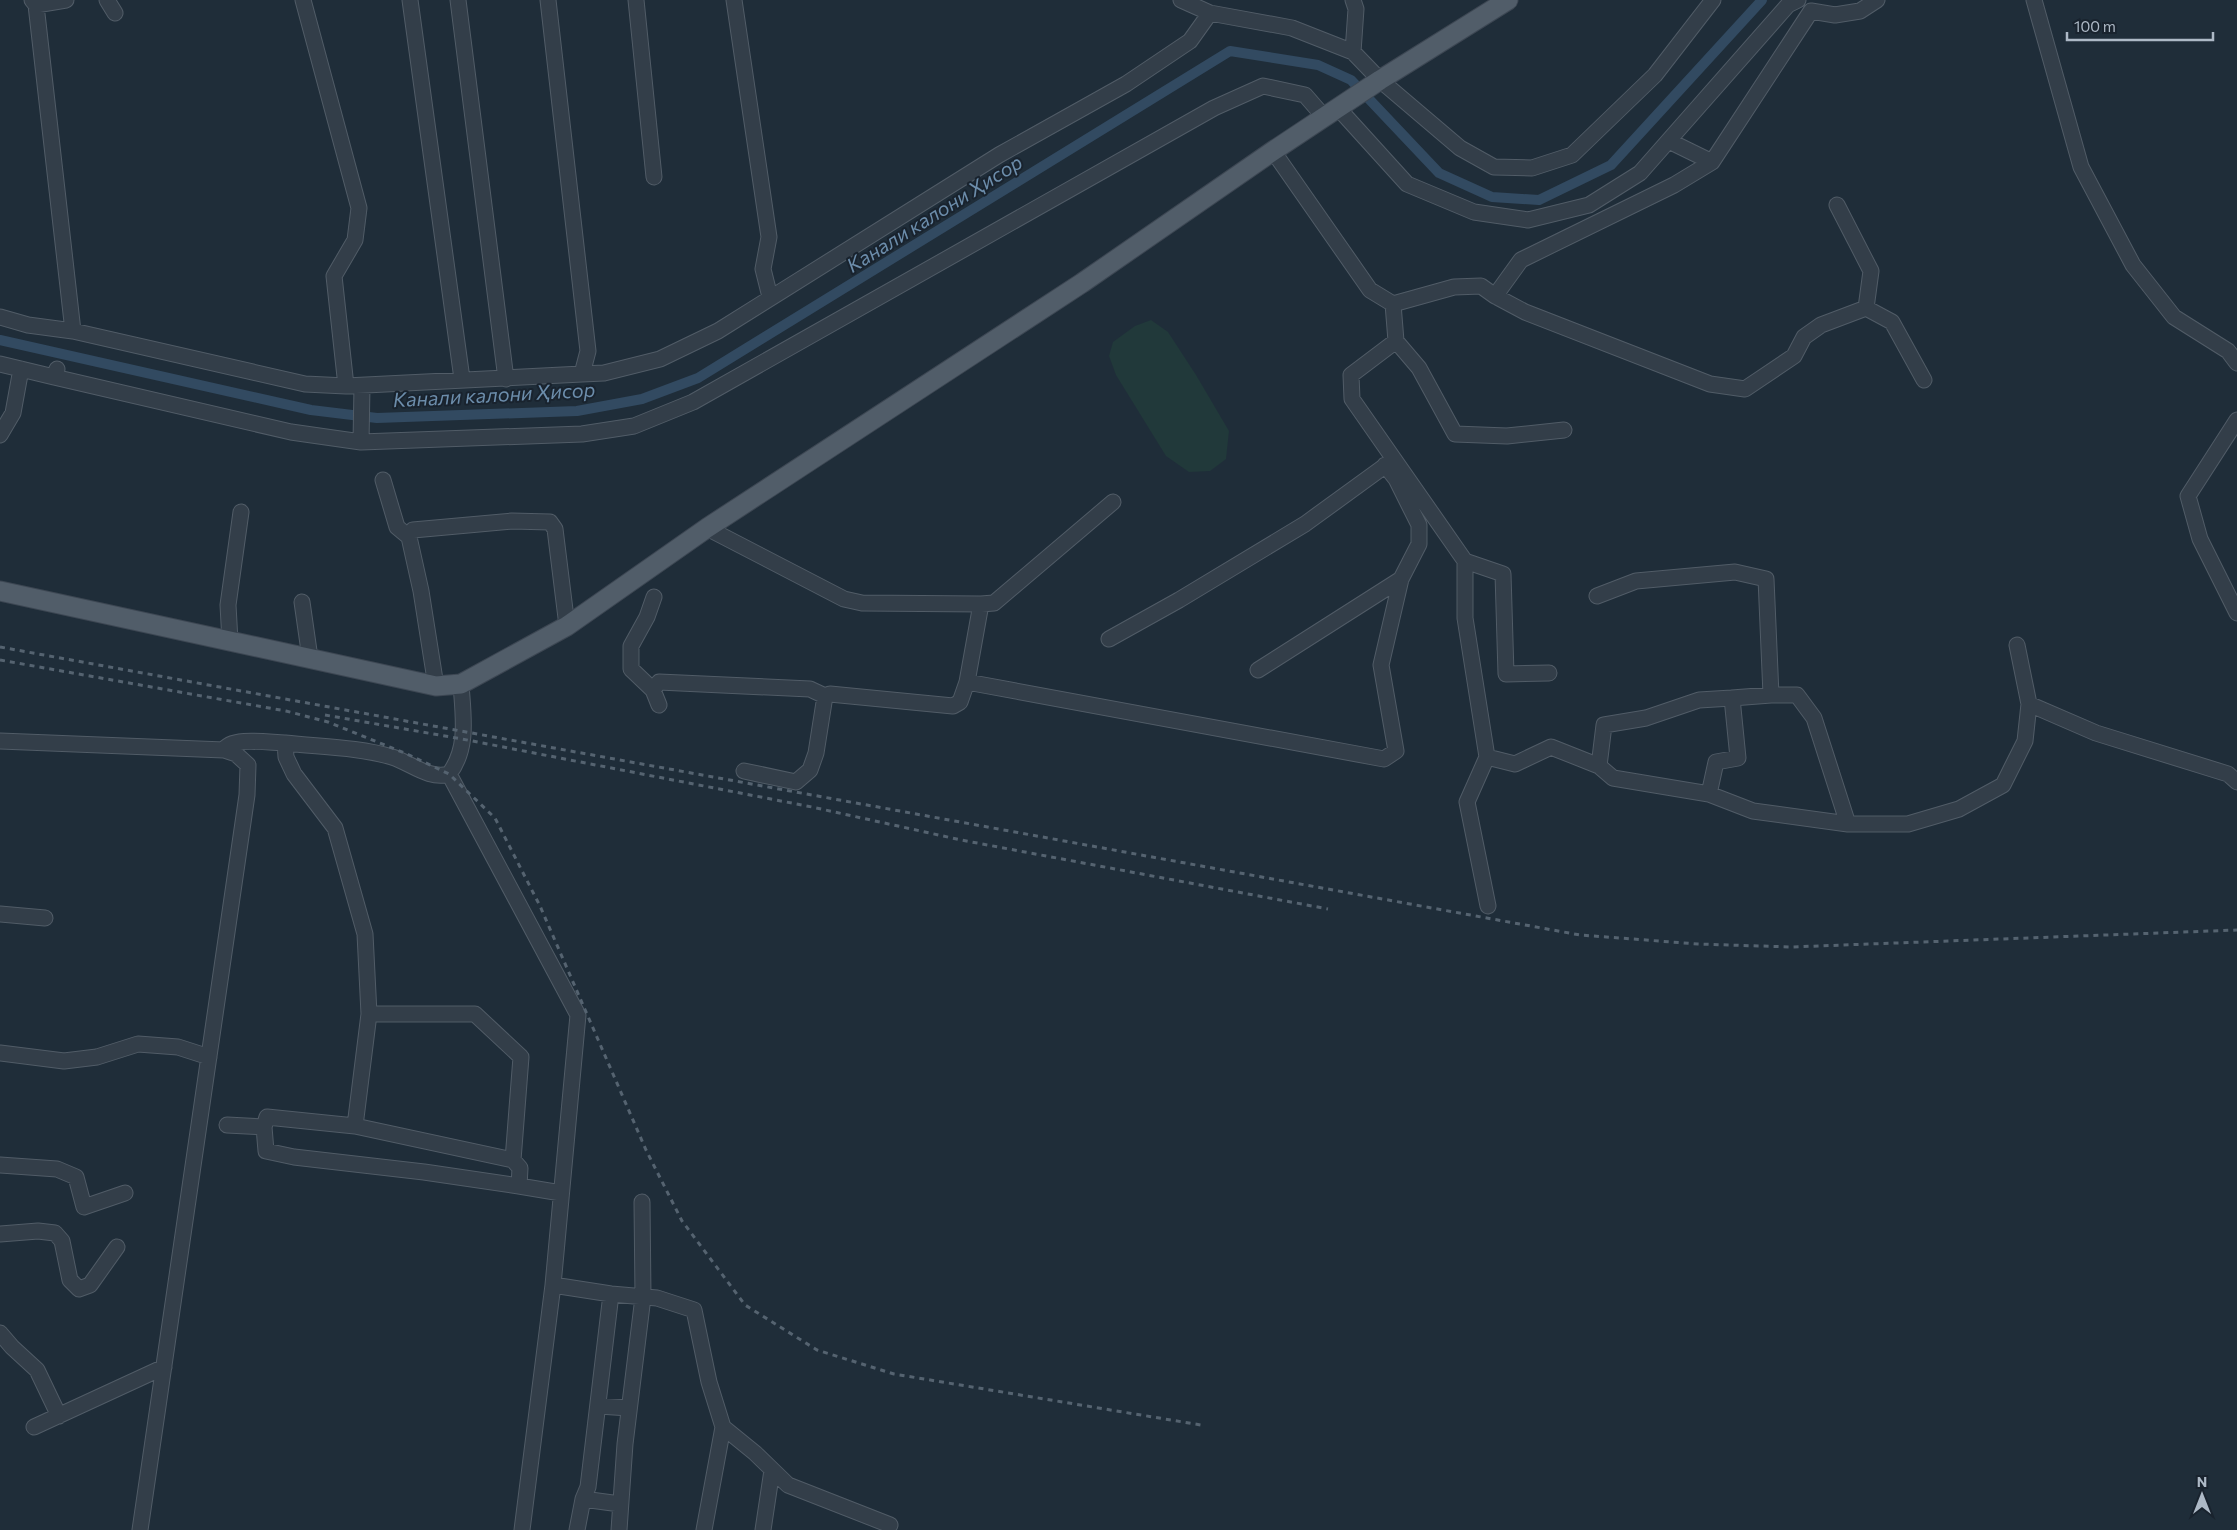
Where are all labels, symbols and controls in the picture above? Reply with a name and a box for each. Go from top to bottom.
scale bar [2067,10,2213,42]
text: 100 m [2074,17,2116,35]
water label: Канали калони Ҳисор [842,149,1026,277]
water label: Канали калони Ҳисор [392,377,596,411]
north arrow [2177,1470,2227,1520]
text: N [2197,1473,2207,1490]

